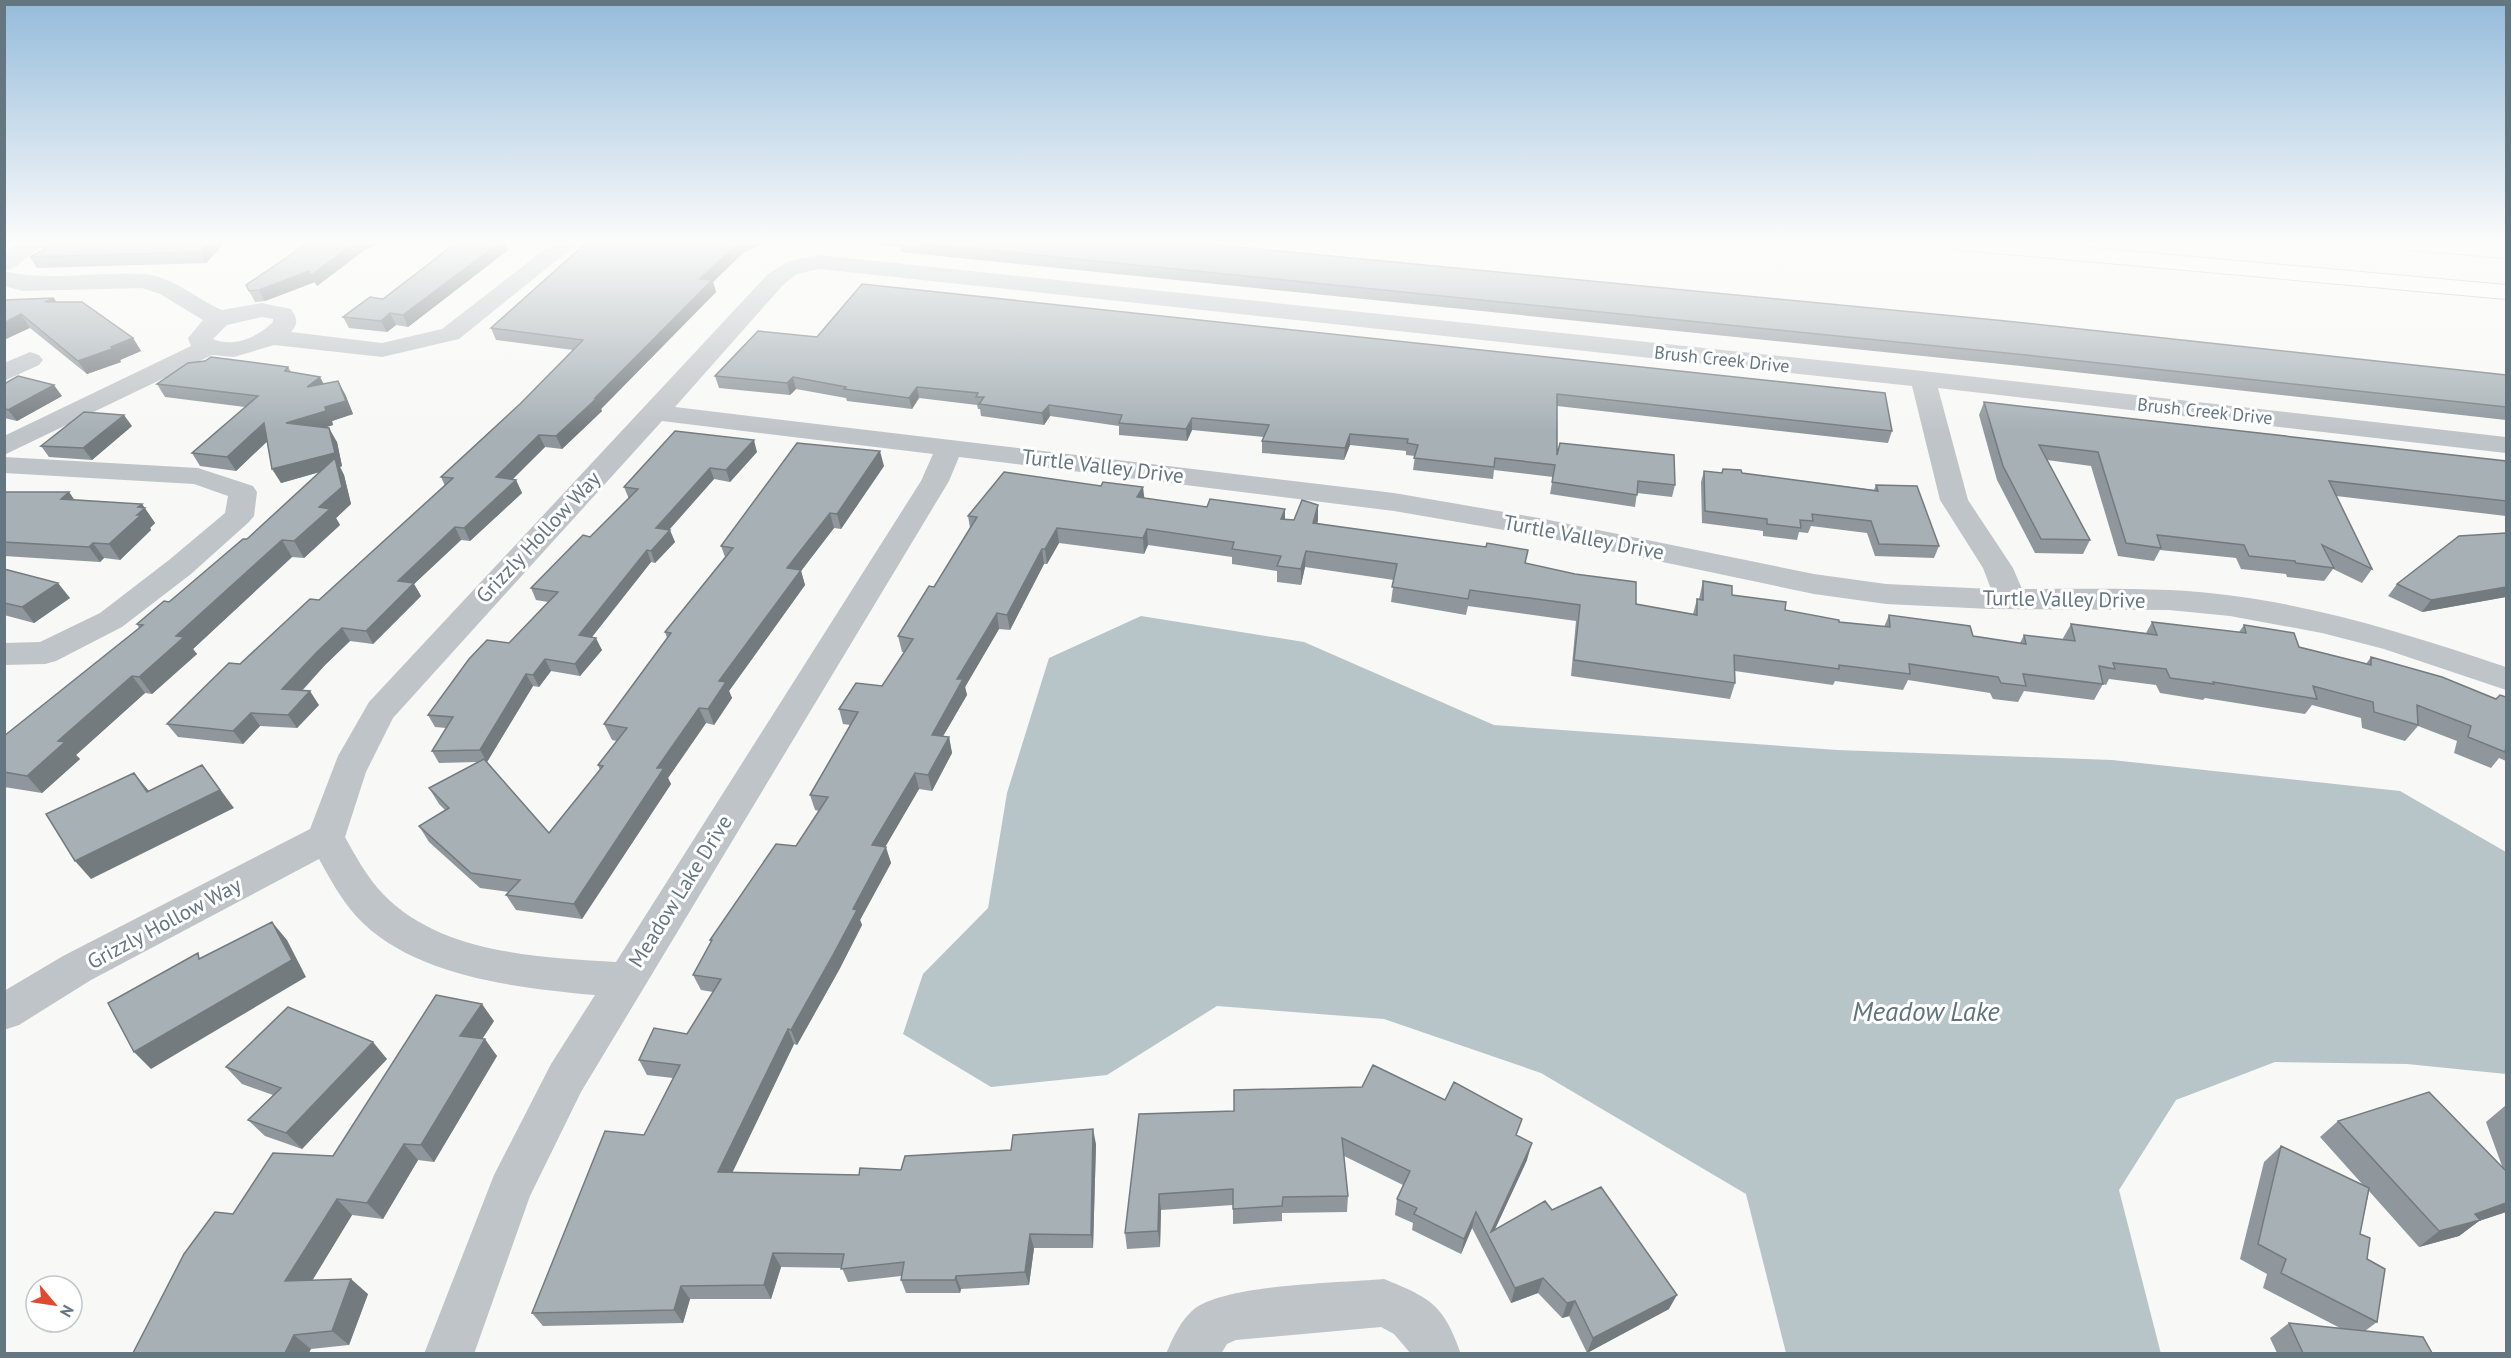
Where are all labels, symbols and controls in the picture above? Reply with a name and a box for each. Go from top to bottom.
street label: Brush Creek Drive [1653,340,1791,378]
street label: Brush Creek Drive [2136,392,2274,430]
street label: Turtle Valley Drive [1021,443,1185,489]
street label: Grizzly Hollow Way [470,465,606,609]
street label: Turtle Valley Drive [1501,508,1667,566]
street label: Turtle Valley Drive [1982,584,2146,614]
street label: Meadow Lake Drive [622,810,738,972]
street label: Grizzly Hollow Way [82,871,246,975]
water label: Meadow Lake [1852,994,2000,1028]
north arrow [24,1274,84,1334]
text: N [56,1302,78,1321]

